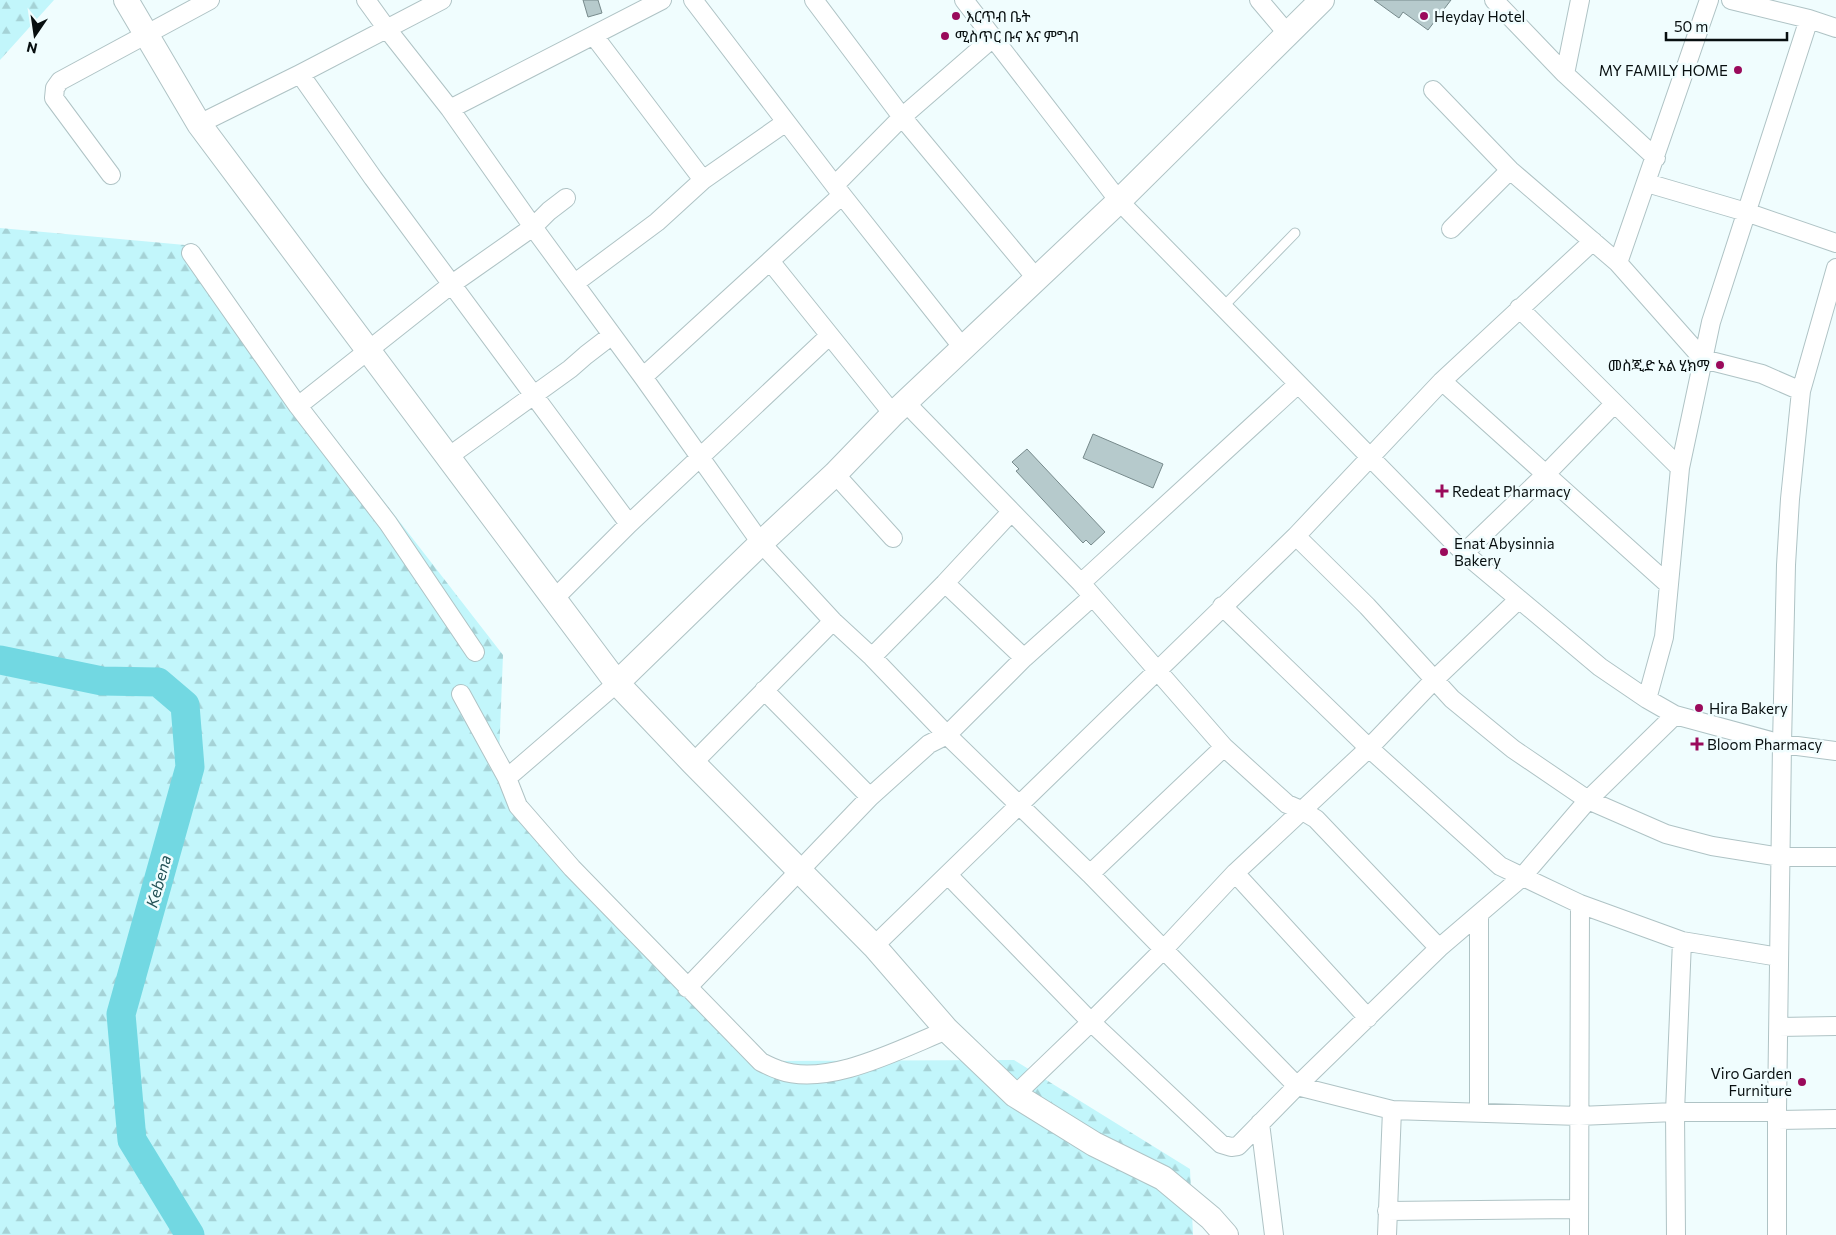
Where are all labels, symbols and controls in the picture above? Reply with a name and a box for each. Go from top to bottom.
place label: እርጥብ ቤት [966,7,1030,25]
place label: Heyday Hotel [1434,7,1525,25]
north arrow [10,10,60,60]
marker: እርጥብ ቤት [950,10,962,22]
marker: Heyday Hotel [1418,10,1430,22]
scale bar [1666,10,1787,42]
text: 50 m [1674,17,1708,35]
place label: ሚስጥር ቡና እና ምግብ [955,27,1079,45]
marker: ሚስጥር ቡና እና ምግብ [939,30,951,42]
text: N [25,39,39,58]
place label: MY FAMILY HOME [1599,61,1728,79]
marker: MY FAMILY HOME [1732,64,1744,76]
place label: መስጂድ አል ሂክማ [1608,356,1710,374]
marker: መስጂድ አል ሂክማ [1714,359,1726,371]
place label: Redeat Pharmacy [1452,482,1571,500]
marker: Redeat Pharmacy [1436,485,1448,497]
place label: Enat Abysinnia Bakery [1454,534,1555,569]
marker: Enat Abysinnia Bakery [1438,546,1450,558]
place label: Hira Bakery [1709,699,1788,717]
marker: Hira Bakery [1693,702,1705,714]
place label: Bloom Pharmacy [1707,735,1823,753]
marker: Bloom Pharmacy [1691,738,1703,750]
water label: Kebena [141,852,175,910]
place label: Viro Garden Furniture [1711,1064,1792,1099]
marker: Viro Garden Furniture [1796,1076,1808,1088]

